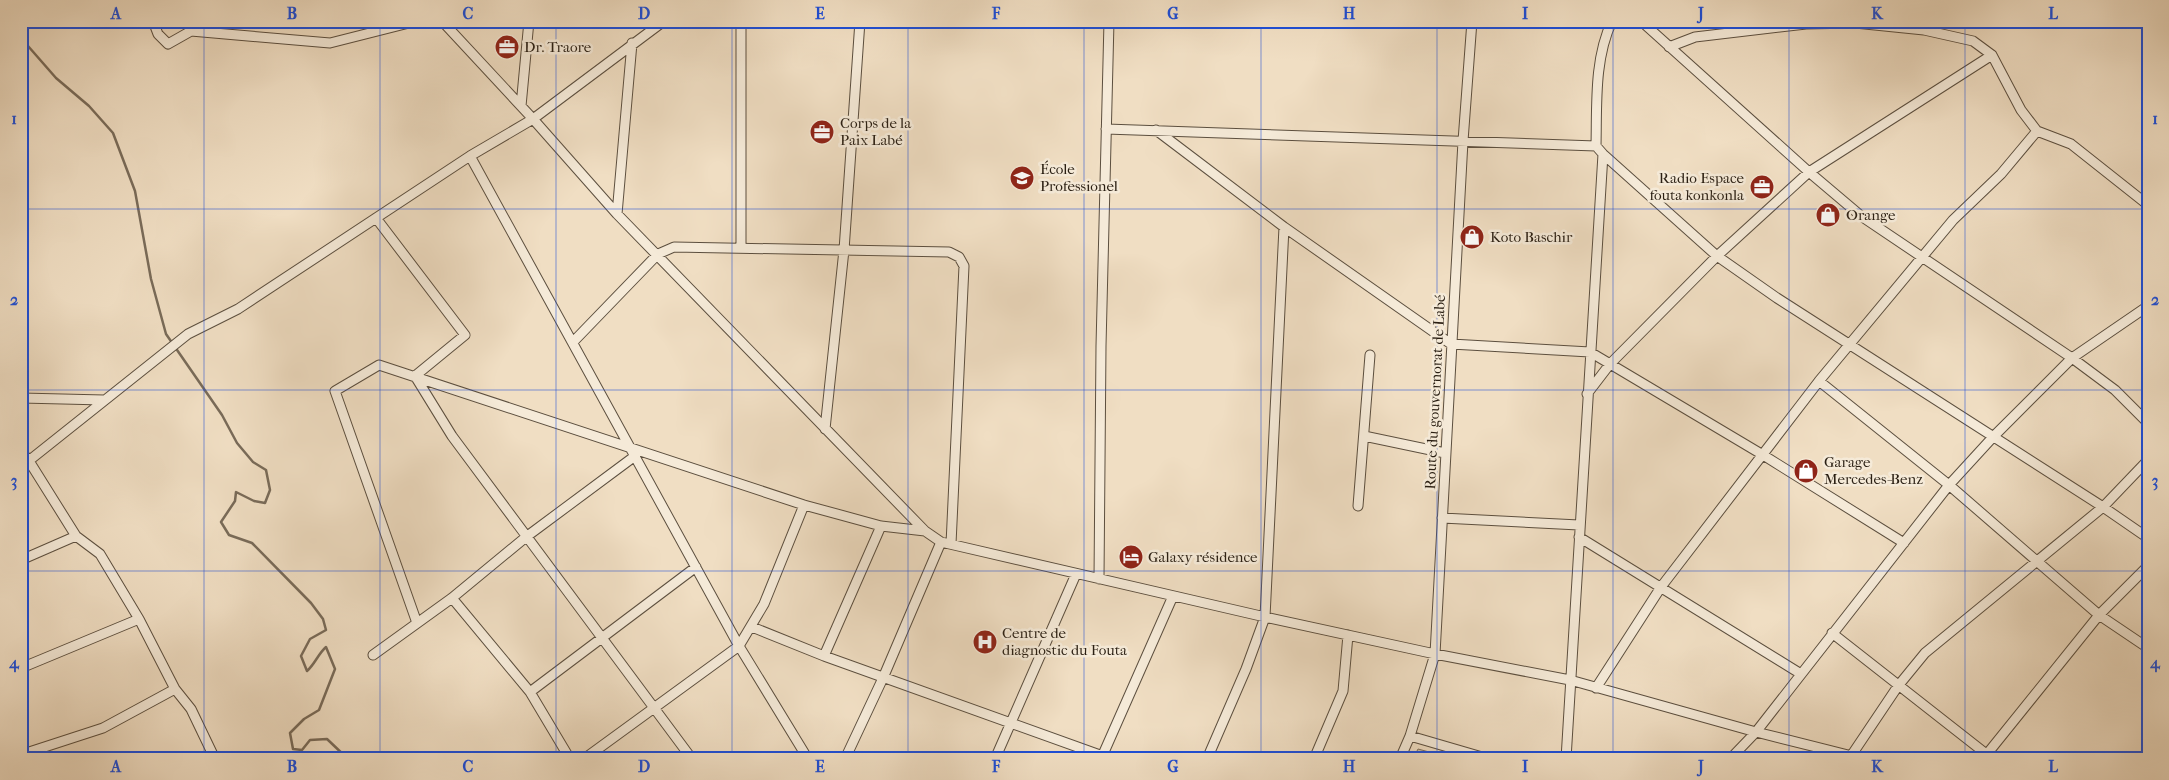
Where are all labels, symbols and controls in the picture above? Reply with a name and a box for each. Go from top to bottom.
text: A [110,4,122,23]
text: B [287,4,297,23]
text: C [463,4,474,23]
text: D [638,4,650,23]
text: E [815,4,825,23]
text: F [991,4,1001,23]
text: G [1167,4,1179,23]
text: H [1343,4,1356,23]
text: I [1522,4,1529,23]
text: J [1696,4,1704,24]
text: K [1871,4,1884,23]
text: L [2048,4,2058,23]
office icon: Dr. Traore [494,34,520,60]
place label: Dr. Traore [524,38,592,56]
text: 1 [11,109,17,128]
text: 1 [2152,109,2158,128]
place label: Corps de la Paix Labé [840,114,912,149]
office icon: Corps de la Paix Labé [809,119,835,145]
place label: École Professionel [1040,160,1118,195]
school or university icon: École Professionel [1009,165,1035,191]
place label: Radio Espace fouta konkonla [1649,169,1745,204]
office icon: Radio Espace fouta konkonla [1749,174,1775,200]
shop icon: Orange [1815,202,1841,228]
place label: Orange [1846,206,1896,224]
shop icon: Koto Baschir [1459,224,1485,250]
place label: Koto Baschir [1490,228,1573,246]
text: 2 [10,290,18,309]
text: 2 [2151,290,2159,309]
street label: Route du gouvernorat de Labé [1421,293,1449,490]
place label: Garage Mercedes-Benz [1824,453,1923,488]
shop icon: Garage Mercedes-Benz [1793,458,1819,484]
text: 3 [11,471,17,491]
text: 3 [2152,471,2158,491]
hotel icon: Galaxy résidence [1118,544,1144,570]
place label: Galaxy résidence [1148,548,1258,566]
place label: Centre de diagnostic du Fouta [1002,624,1128,659]
hospital icon: Centre de diagnostic du Fouta [972,629,998,655]
text: 4 [8,653,20,673]
text: 4 [2149,653,2161,673]
text: A [110,757,122,776]
text: B [287,757,297,776]
text: C [463,757,474,776]
text: D [638,757,650,776]
text: E [815,757,825,776]
text: F [991,757,1001,776]
text: G [1167,757,1179,776]
text: H [1343,757,1356,776]
text: I [1522,757,1529,776]
text: J [1696,757,1704,777]
text: K [1871,757,1884,776]
text: L [2048,757,2058,776]

